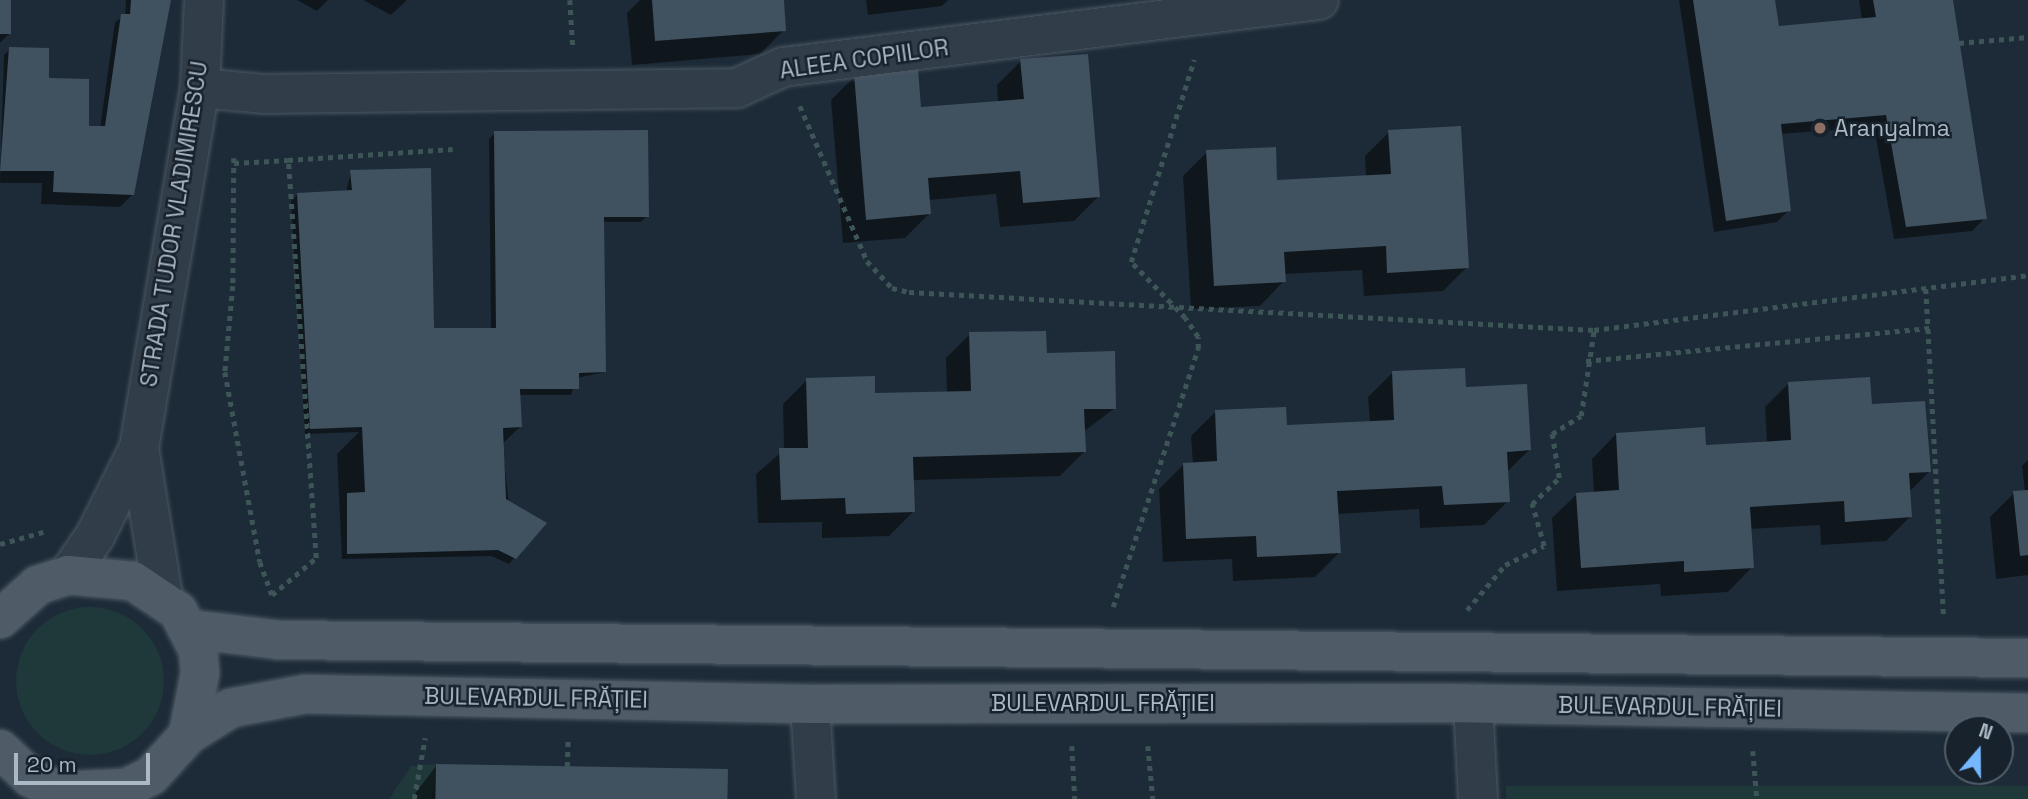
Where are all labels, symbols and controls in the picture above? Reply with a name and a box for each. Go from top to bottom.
street label: ALEEA COPIILOR [778,33,950,85]
street label: STRADA TUDOR VLADIMIRESCU [135,59,213,389]
place label: Aranyalma [1834,114,1950,142]
marker: Aranyalma [1812,120,1828,136]
street label: BULEVARDUL FRĂȚIEI [424,682,648,714]
street label: BULEVARDUL FRĂȚIEI [991,689,1215,717]
street label: BULEVARDUL FRĂȚIEI [1558,691,1782,723]
north arrow [1944,715,2014,785]
text: N [1975,718,1996,746]
scale bar [18,740,154,784]
text: 20 m [27,751,77,778]

